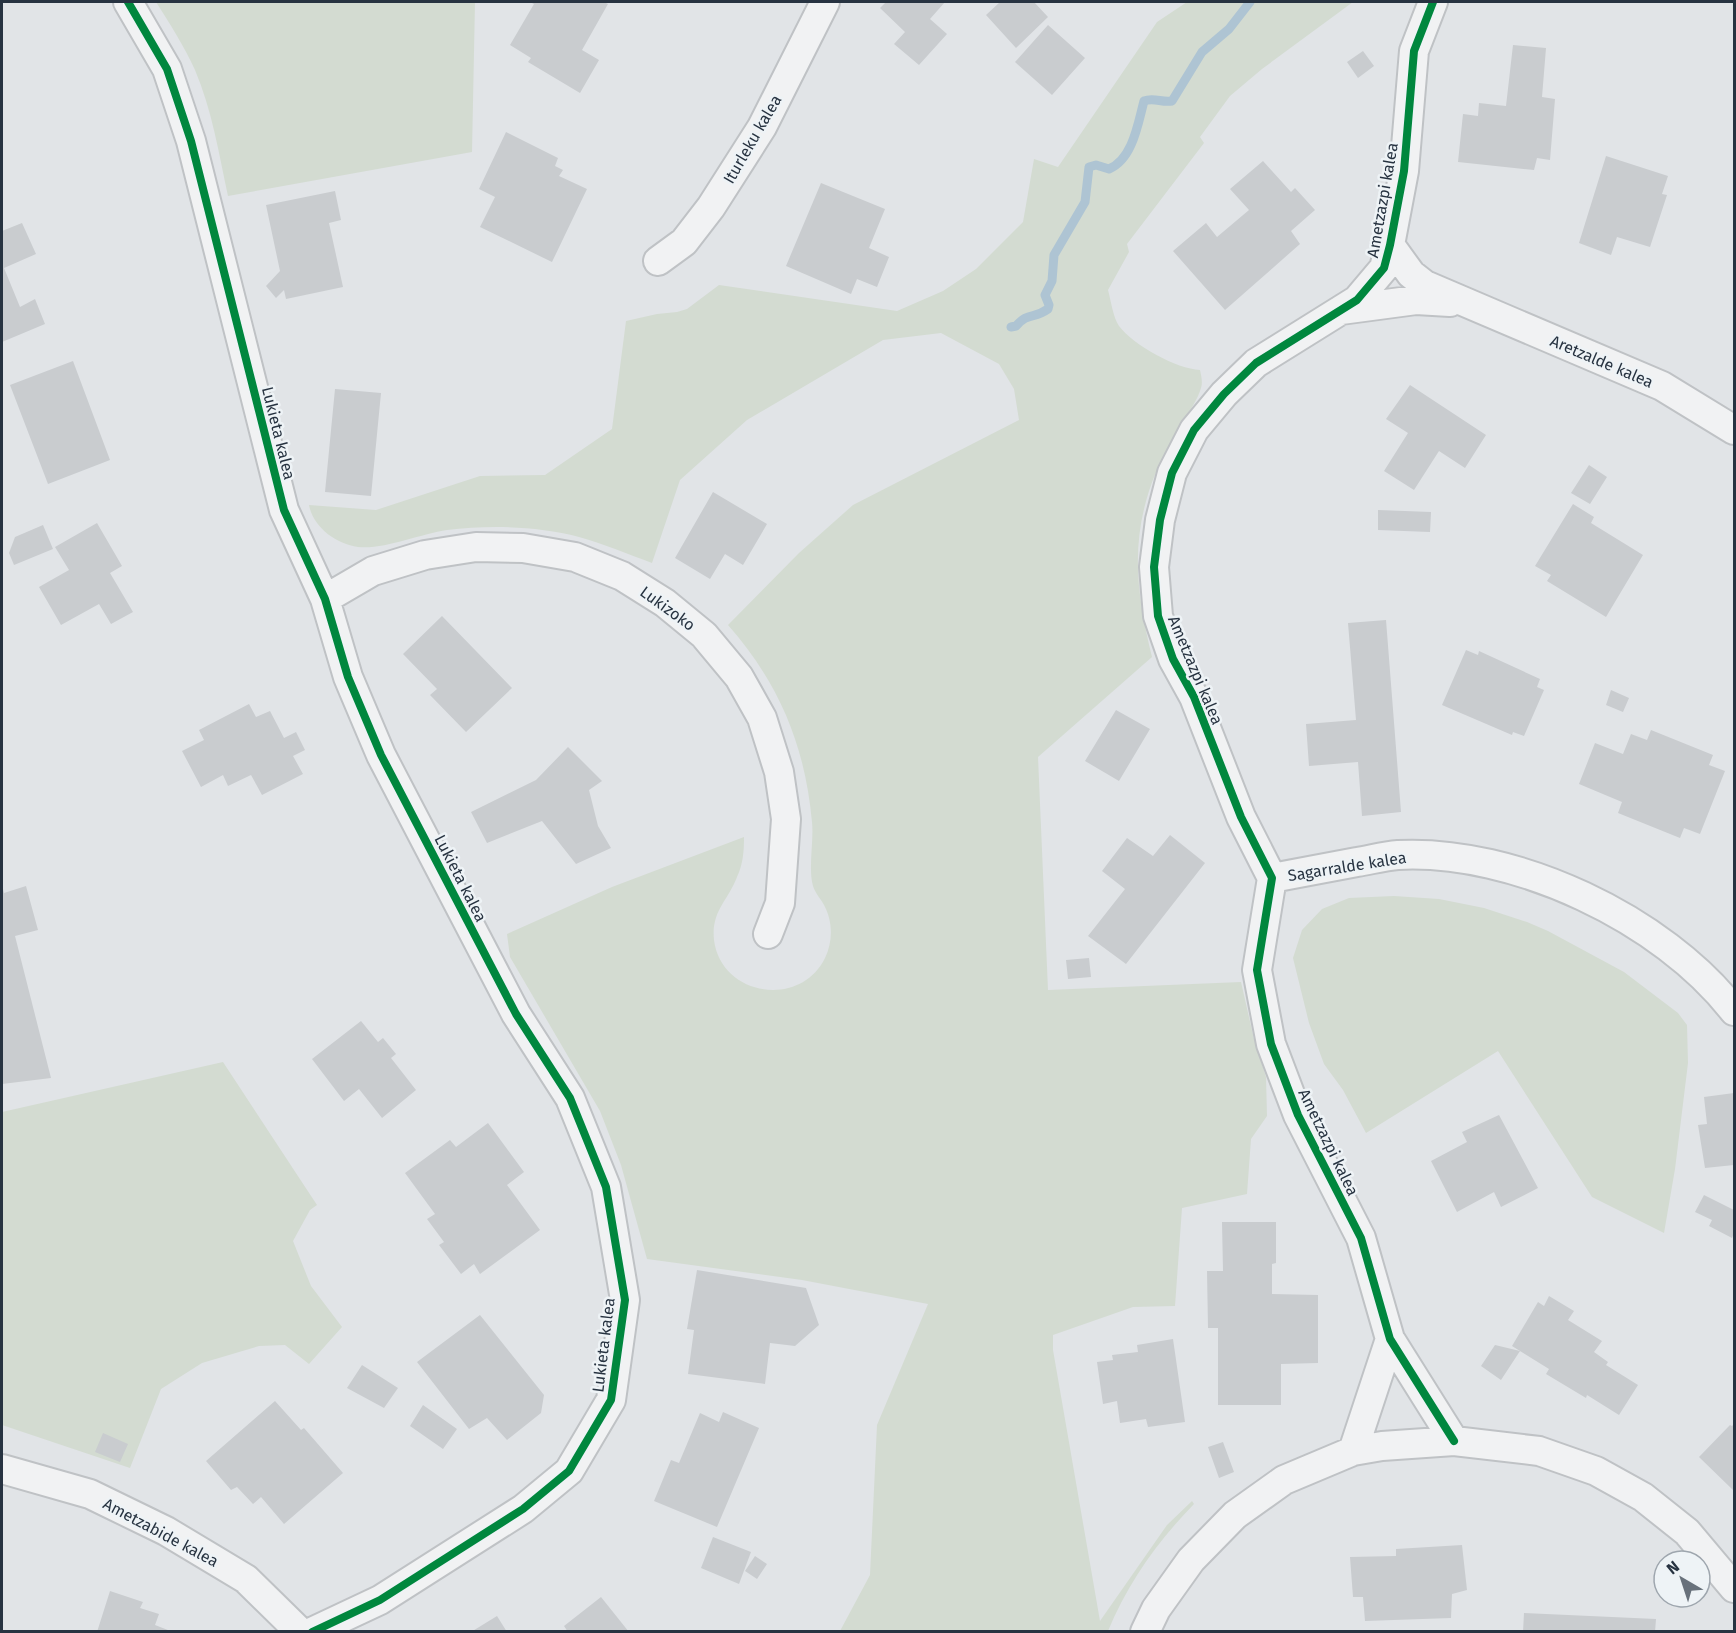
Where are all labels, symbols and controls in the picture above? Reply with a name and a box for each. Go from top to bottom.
street label: Iturleku kalea [719,91,785,187]
street label: Ametzazpi kalea [1363,141,1402,259]
street label: Aretzalde kalea [1547,331,1656,392]
street label: Lukieta kalea [258,385,299,482]
street label: Lukizoko [636,582,699,635]
street label: Ametzazpi kalea [1164,613,1227,728]
street label: Lukieta kalea [430,831,491,925]
street label: Sagarralde kalea [1286,848,1408,885]
street label: Ametzazpi kalea [1294,1086,1363,1199]
street label: Lukieta kalea [588,1297,619,1394]
street label: Ametzabide kalea [100,1494,222,1571]
north arrow [1652,1549,1712,1609]
text: N [1663,1557,1683,1578]

